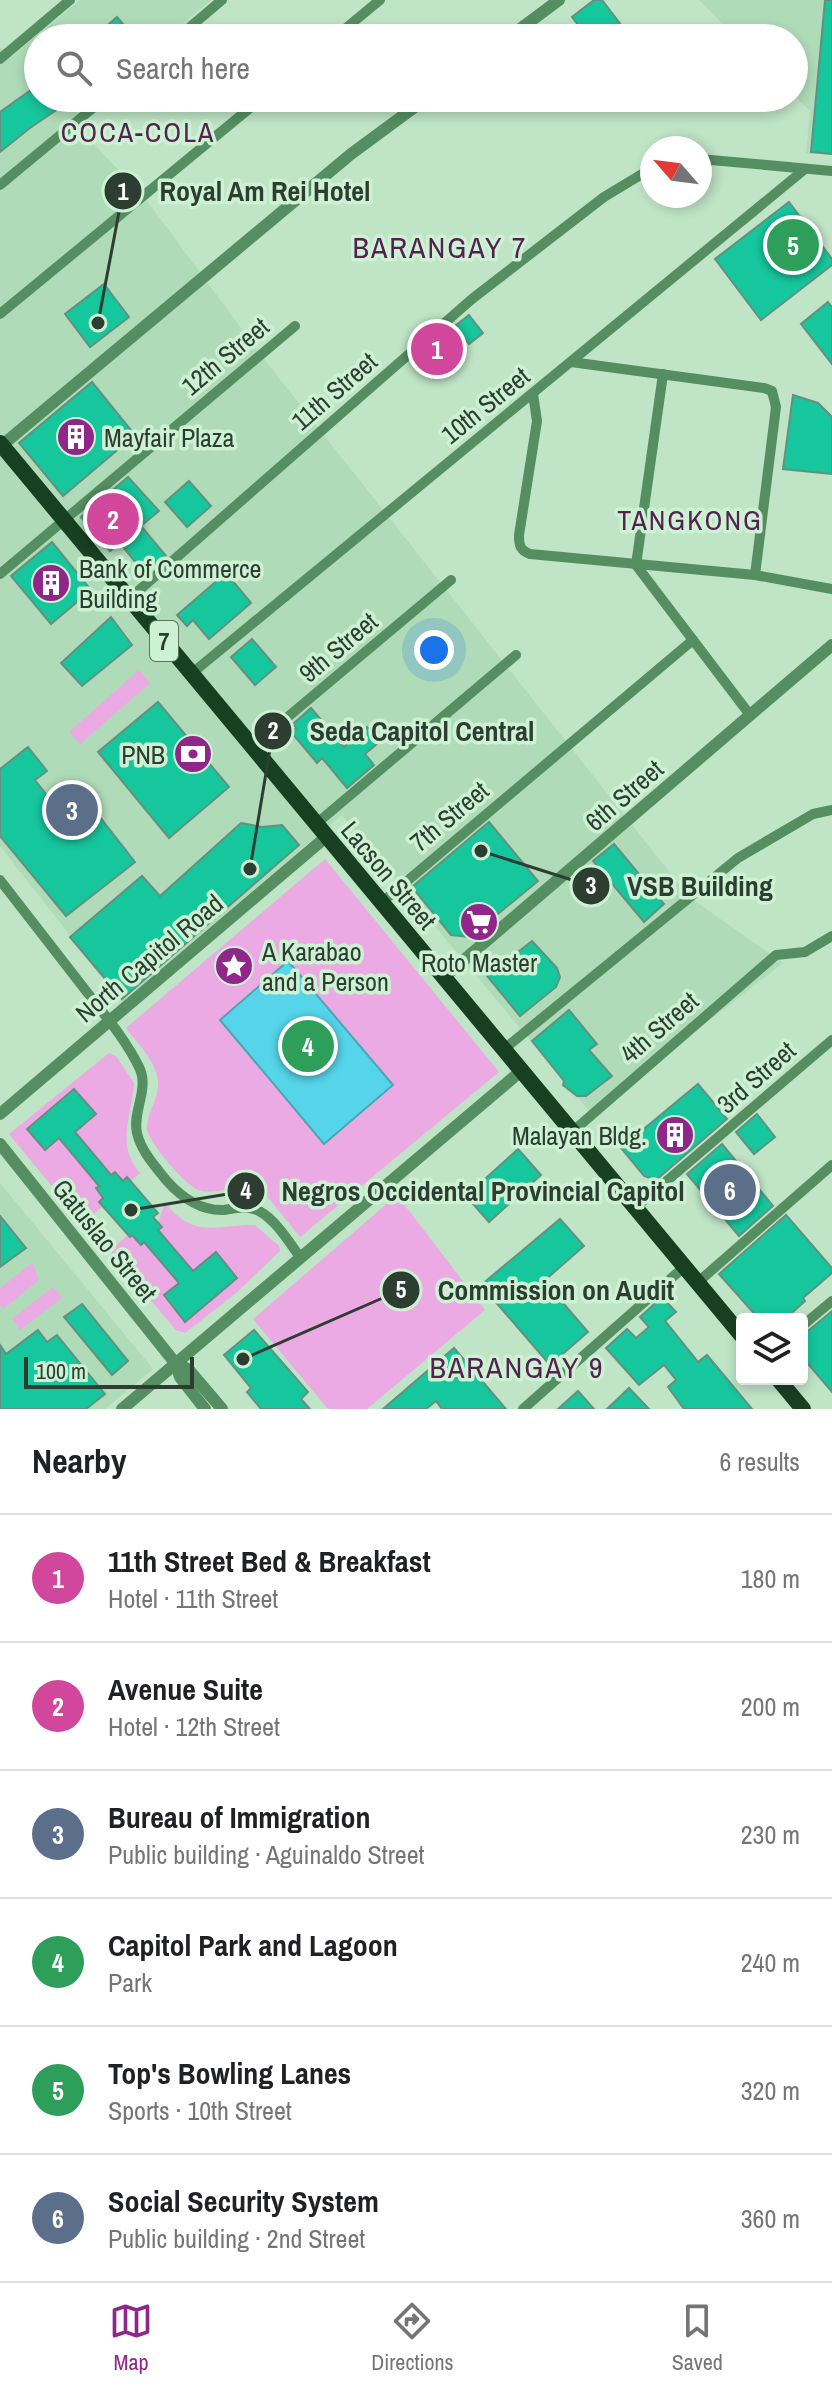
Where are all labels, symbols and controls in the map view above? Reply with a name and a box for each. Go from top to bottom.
search box [24,24,808,112]
icon: search [52,46,96,90]
text: Search here [116,48,250,88]
district label: COCA-COLA [61,113,215,151]
north arrow [640,136,712,208]
callout: Royal Am Rei Hotel [103,165,387,217]
text: Royal Am Rei Hotel [160,172,370,210]
text: 1 [118,175,129,207]
pin: 5 [767,215,819,275]
district label: BARANGAY 7 [352,227,528,267]
street label: 12th Street [174,309,276,403]
pin: 1 [411,319,463,379]
street label: 11th Street [284,344,384,438]
street label: 10th Street [433,359,537,451]
building icon: Mayfair Plaza [55,416,97,458]
place label: Mayfair Plaza [104,420,234,455]
pin: 2 [87,489,139,549]
district label: TANGKONG [617,501,763,539]
place label: Bank of Commerce Building [79,551,261,616]
building icon: Bank of Commerce Building [30,562,72,604]
street label: 9th Street [291,604,385,690]
road number: 7 [150,621,178,661]
your location [414,630,454,670]
callout: Seda Capitol Central [253,705,550,757]
text: Seda Capitol Central [310,712,534,750]
text: 2 [268,714,279,746]
bank icon: PNB [172,733,214,775]
place label: PNB [121,737,165,772]
street label: 6th Street [578,751,670,839]
street label: 7th Street [402,773,496,859]
pin: 3 [46,780,98,840]
street label: Lacson Street [333,813,445,937]
callout: VSB Building [571,860,789,912]
text: VSB Building [627,867,773,905]
text: 3 [586,869,597,901]
street label: North Capitol Road [68,886,230,1030]
supermarket icon: Roto Master [458,901,500,943]
place label: A Karabao and a Person [261,934,389,999]
place icon: A Karabao and a Person [213,945,255,987]
place label: Roto Master [421,945,537,980]
street label: 4th Street [613,983,705,1071]
pin: 4 [282,1016,334,1076]
street label: 3rd Street [709,1033,803,1121]
building icon: Malayan Bldg. [654,1114,696,1156]
place label: Malayan Bldg. [512,1118,647,1153]
pin: 6 [704,1160,756,1220]
callout: Negros Occidental Provincial Capitol [226,1165,701,1217]
street label: Gatuslao Street [45,1171,165,1309]
text: Negros Occidental Provincial Capitol [281,1172,685,1210]
text: 4 [241,1174,252,1206]
callout: Commission on Audit [381,1264,691,1316]
text: Commission on Audit [438,1271,675,1309]
text: 5 [396,1273,407,1305]
map controls [736,1313,808,1385]
button: layers [736,1313,808,1385]
district label: BARANGAY 9 [429,1347,605,1387]
scale bar [24,1353,194,1389]
text: 100 m [36,1356,86,1386]
text: Nearby [32,1438,127,1484]
text: 6 results [719,1444,800,1479]
text: 11th Street Bed & Breakfast [108,1541,431,1581]
text: 1 [52,1561,64,1596]
text: 180 m [741,1561,800,1596]
text: Hotel · 11th Street [108,1581,278,1616]
text: Avenue Suite [108,1669,263,1709]
text: 2 [52,1689,64,1724]
text: 200 m [741,1689,800,1724]
text: Hotel · 12th Street [108,1709,280,1744]
text: Bureau of Immigration [108,1797,370,1837]
text: 3 [52,1817,64,1852]
text: 230 m [741,1817,800,1852]
text: Public building · Aguinaldo Street [108,1837,425,1872]
text: Capitol Park and Lagoon [108,1925,398,1965]
text: 4 [52,1945,64,1980]
text: 240 m [741,1945,800,1980]
text: Park [108,1965,152,2000]
text: Top's Bowling Lanes [108,2053,351,2093]
text: 5 [52,2073,64,2108]
text: 320 m [741,2073,800,2108]
text: Sports · 10th Street [108,2093,292,2128]
text: Social Security System [108,2181,379,2221]
text: 6 [52,2201,64,2236]
text: 360 m [741,2201,800,2236]
text: Public building · 2nd Street [108,2221,365,2256]
tab: Map [109,2299,153,2377]
tab: Directions [371,2299,454,2377]
tab: Saved [672,2299,723,2377]

